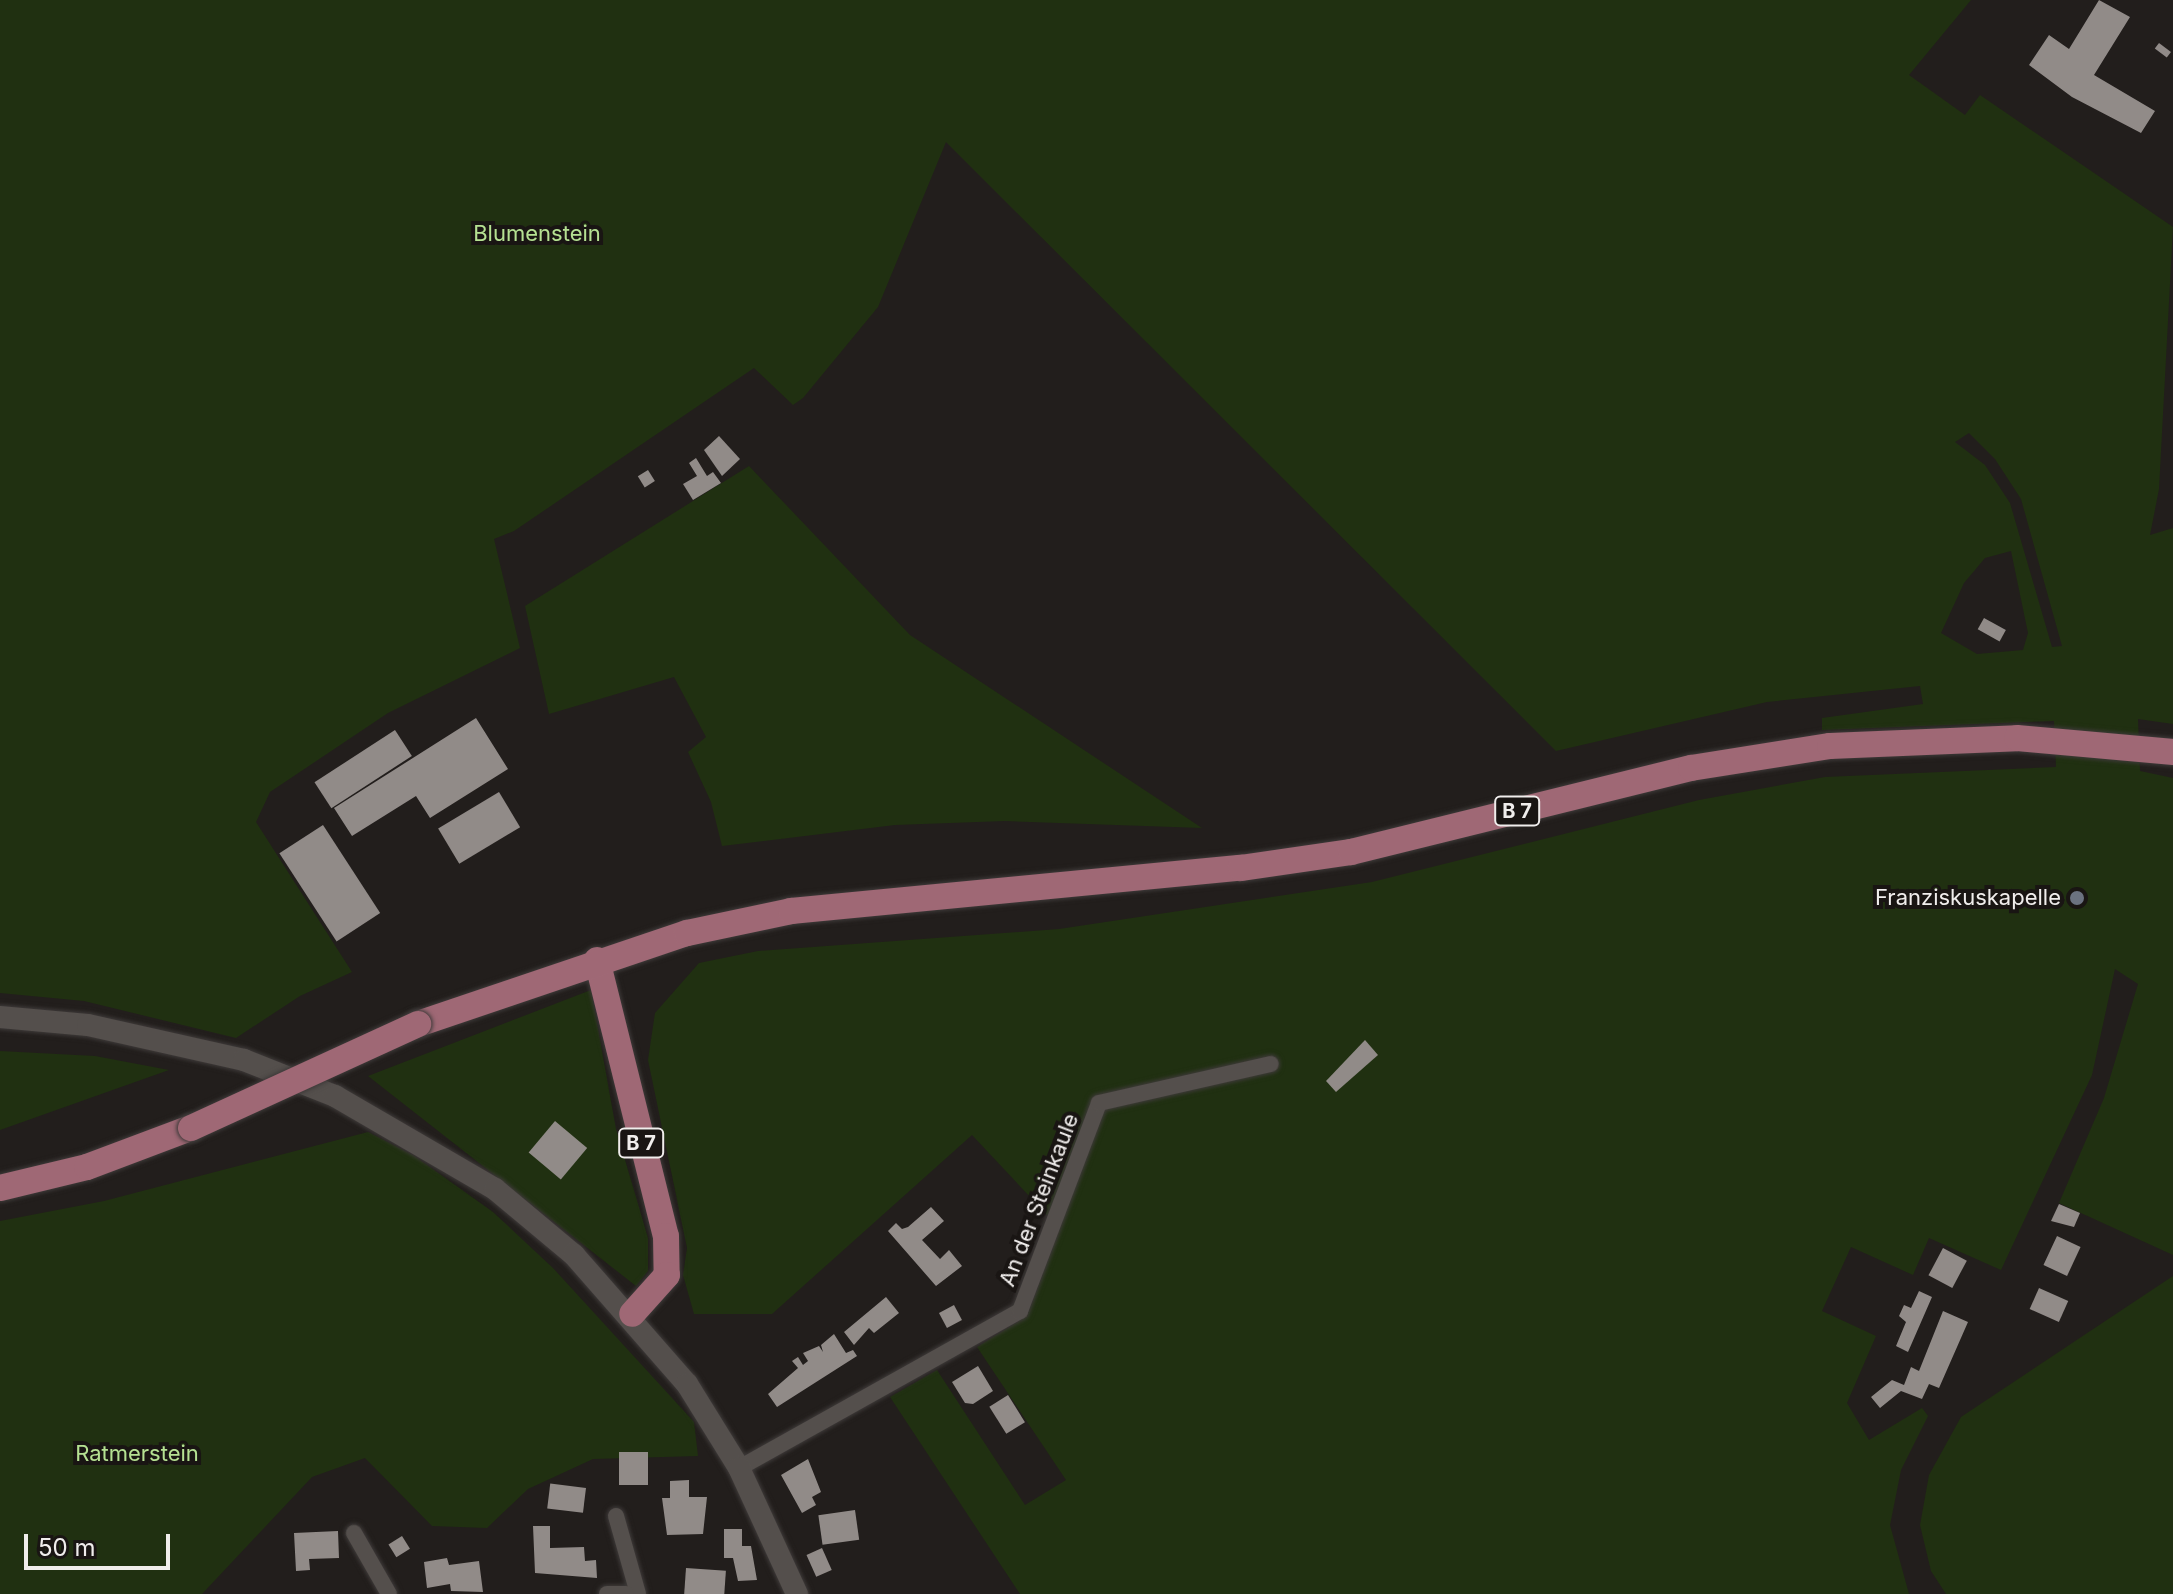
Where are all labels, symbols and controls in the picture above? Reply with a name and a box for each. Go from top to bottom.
park label: Blumenstein [473,221,601,247]
road number: B 7 [1493,795,1541,827]
place label: Franziskuskapelle [1875,885,2061,911]
marker: Franziskuskapelle [2068,889,2086,907]
street label: An der Steinkaule [994,1110,1084,1290]
road number: B 7 [617,1127,665,1159]
park label: Ratmerstein [75,1441,199,1467]
scale bar [28,1518,174,1568]
text: 50 m [38,1533,96,1562]

